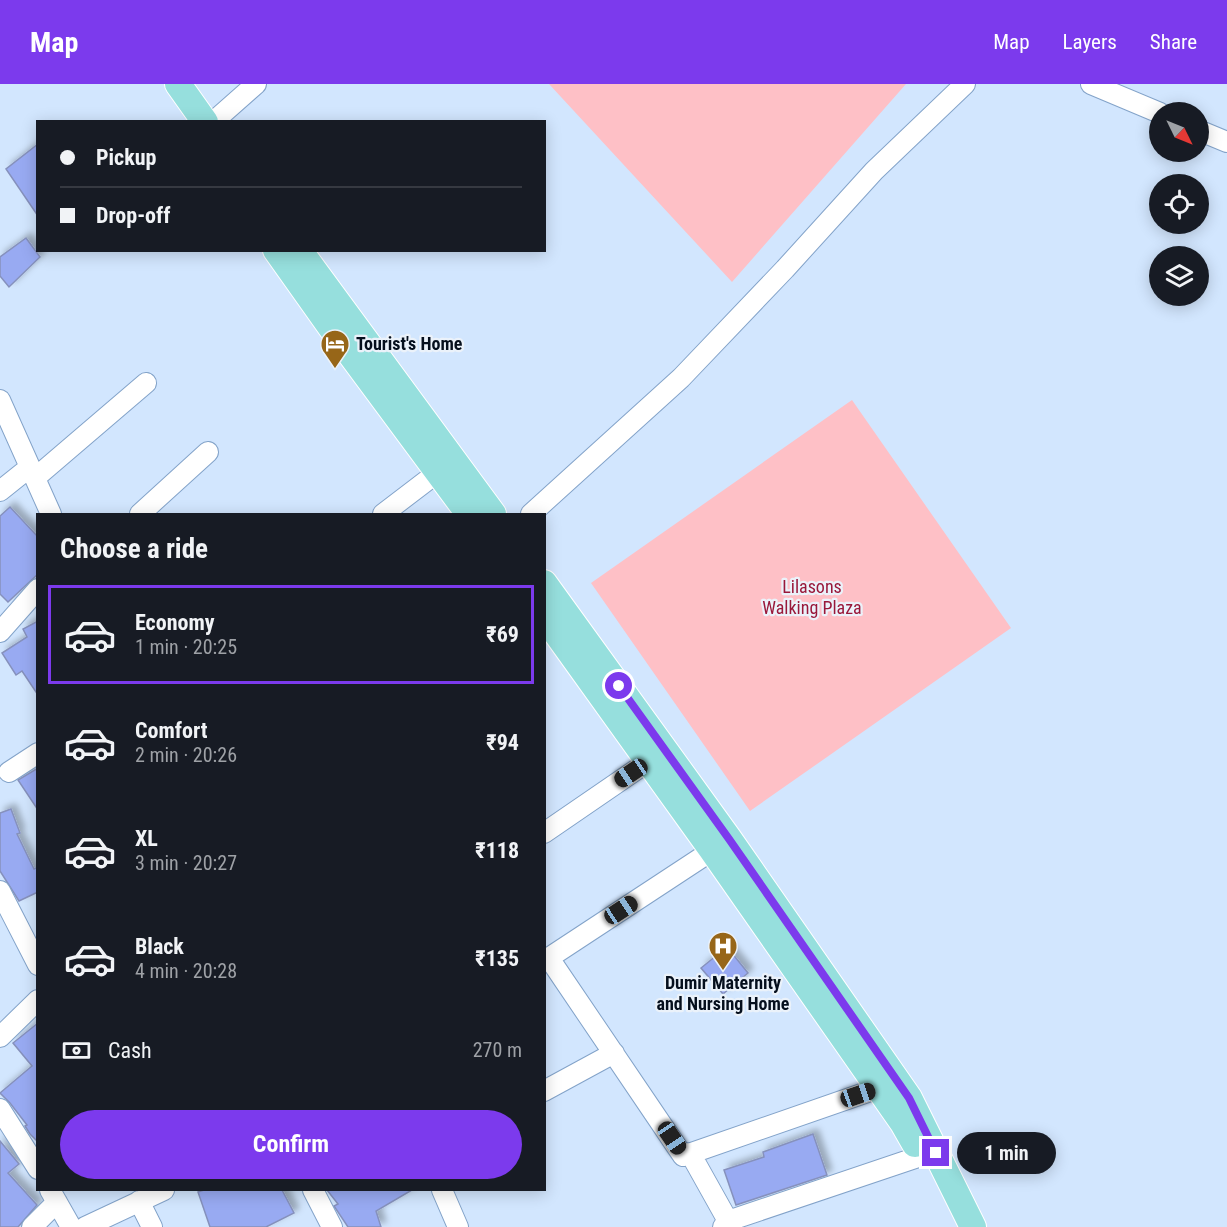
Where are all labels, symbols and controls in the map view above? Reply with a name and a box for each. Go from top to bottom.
text: Map [30,26,78,59]
text: Map [993,30,1030,54]
text: Layers [1063,30,1117,54]
text: Share [1150,30,1197,54]
north arrow [1149,102,1209,162]
map controls [1149,102,1209,306]
text: Pickup [96,145,156,170]
button: locate [1149,174,1209,234]
text: Drop-off [96,203,170,228]
button: layers [1149,246,1209,306]
hotel icon: Tourist's Home [319,328,351,370]
place label: Tourist's Home [356,333,463,354]
text: Choose a ride [60,533,208,565]
park label: Lilasons Walking Plaza [762,576,862,618]
icon: car [63,608,117,662]
text: Economy [135,610,215,635]
text: ₹69 [486,622,519,647]
text: 1 min · 20:25 [135,635,237,659]
route start [605,672,632,699]
icon: car [63,716,117,770]
text: Comfort [135,718,208,743]
text: ₹94 [486,730,519,755]
text: 2 min · 20:26 [135,743,237,767]
car [611,755,651,791]
icon: car [63,824,117,878]
text: XL [135,826,158,851]
text: ₹118 [475,838,519,863]
text: 3 min · 20:27 [135,851,237,875]
car [601,893,641,927]
hospital icon: Dumir Maternity and Nursing Home [707,930,739,972]
icon: car [63,932,117,986]
text: Black [135,934,184,959]
text: ₹135 [475,946,519,971]
text: 4 min · 20:28 [135,959,237,983]
place label: Dumir Maternity and Nursing Home [657,972,790,1014]
icon: cash [60,1034,93,1067]
text: Cash [108,1038,152,1063]
text: 270 m [473,1038,522,1062]
car [838,1081,878,1109]
button: Confirm [60,1110,522,1179]
car [654,1118,690,1158]
callout: 1 min [957,1132,1056,1174]
route end [922,1139,949,1166]
text: 1 min [984,1141,1029,1165]

